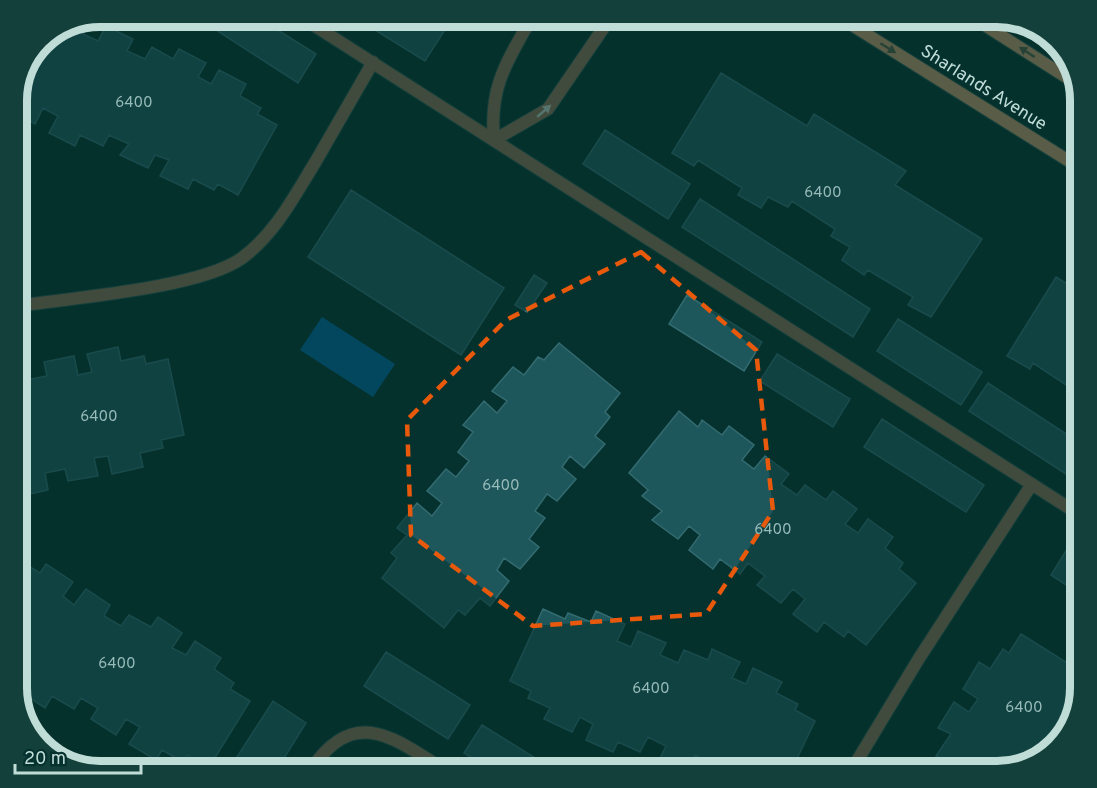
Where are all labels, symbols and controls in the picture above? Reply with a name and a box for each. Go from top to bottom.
street label: Sharlands Avenue [916,40,1051,136]
one-way arrow [880,42,896,53]
one-way arrow [1019,47,1035,58]
house number: 6400 [115,94,153,113]
one-way arrow [537,104,552,117]
house number: 6400 [804,184,842,203]
house number: 6400 [80,408,118,427]
house number: 6400 [482,477,520,496]
house number: 6400 [754,521,792,540]
house number: 6400 [98,655,136,674]
house number: 6400 [632,680,670,699]
house number: 6400 [1005,699,1043,718]
scale bar [15,737,141,775]
text: 20 m [24,748,66,771]

